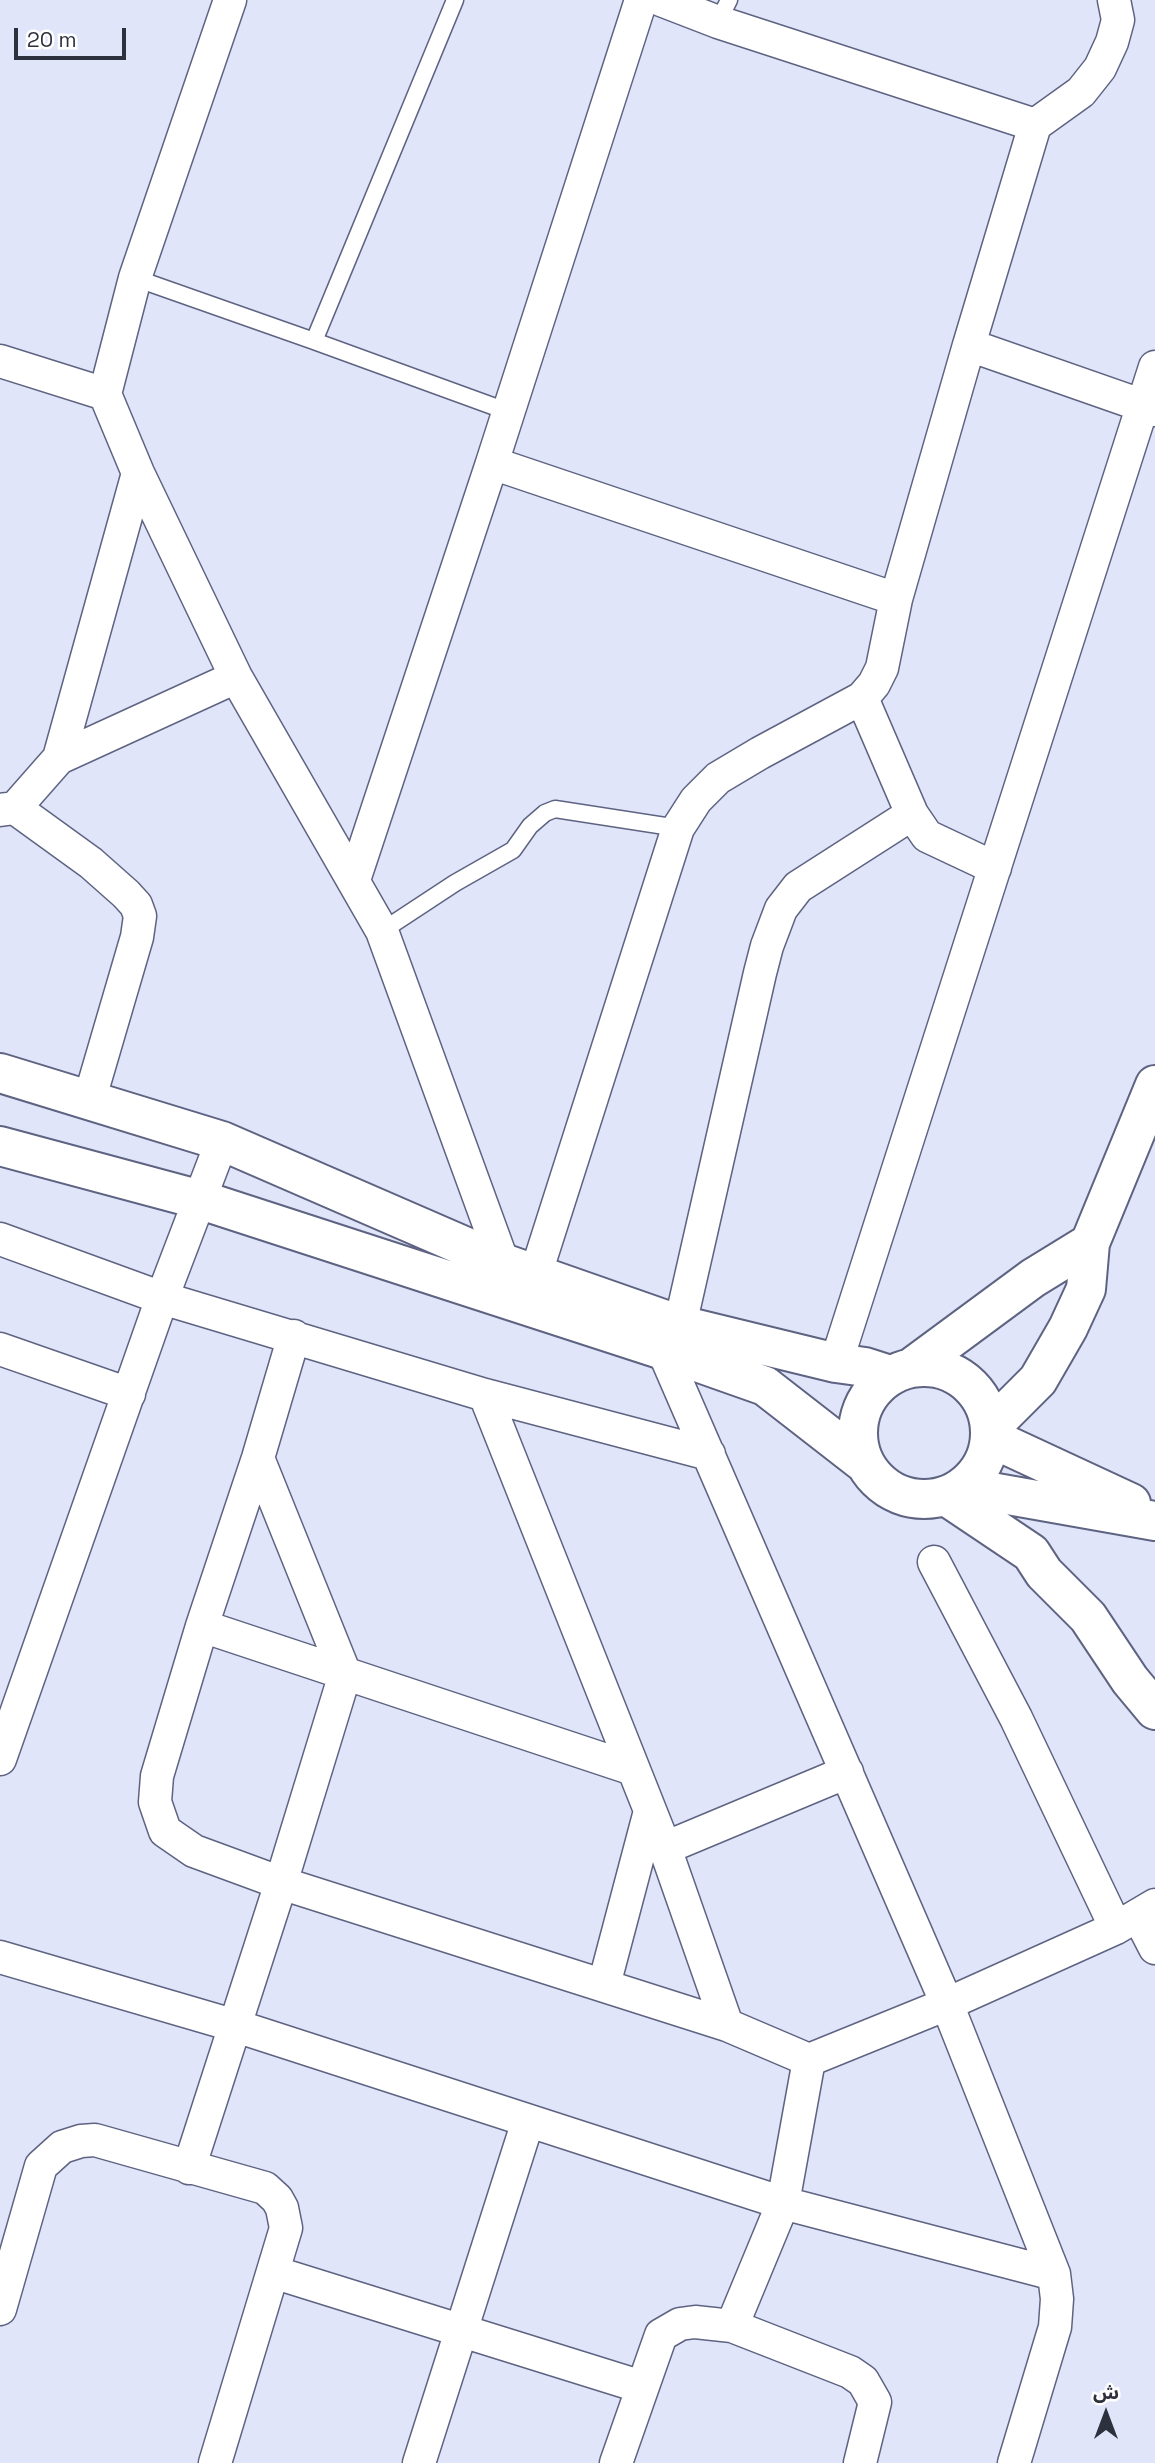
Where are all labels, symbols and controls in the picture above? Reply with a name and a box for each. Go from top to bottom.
scale bar [18,14,130,58]
text: 20 m [27,26,77,53]
north arrow [1071,2379,1141,2449]
text: ش [1093,2380,1119,2405]

